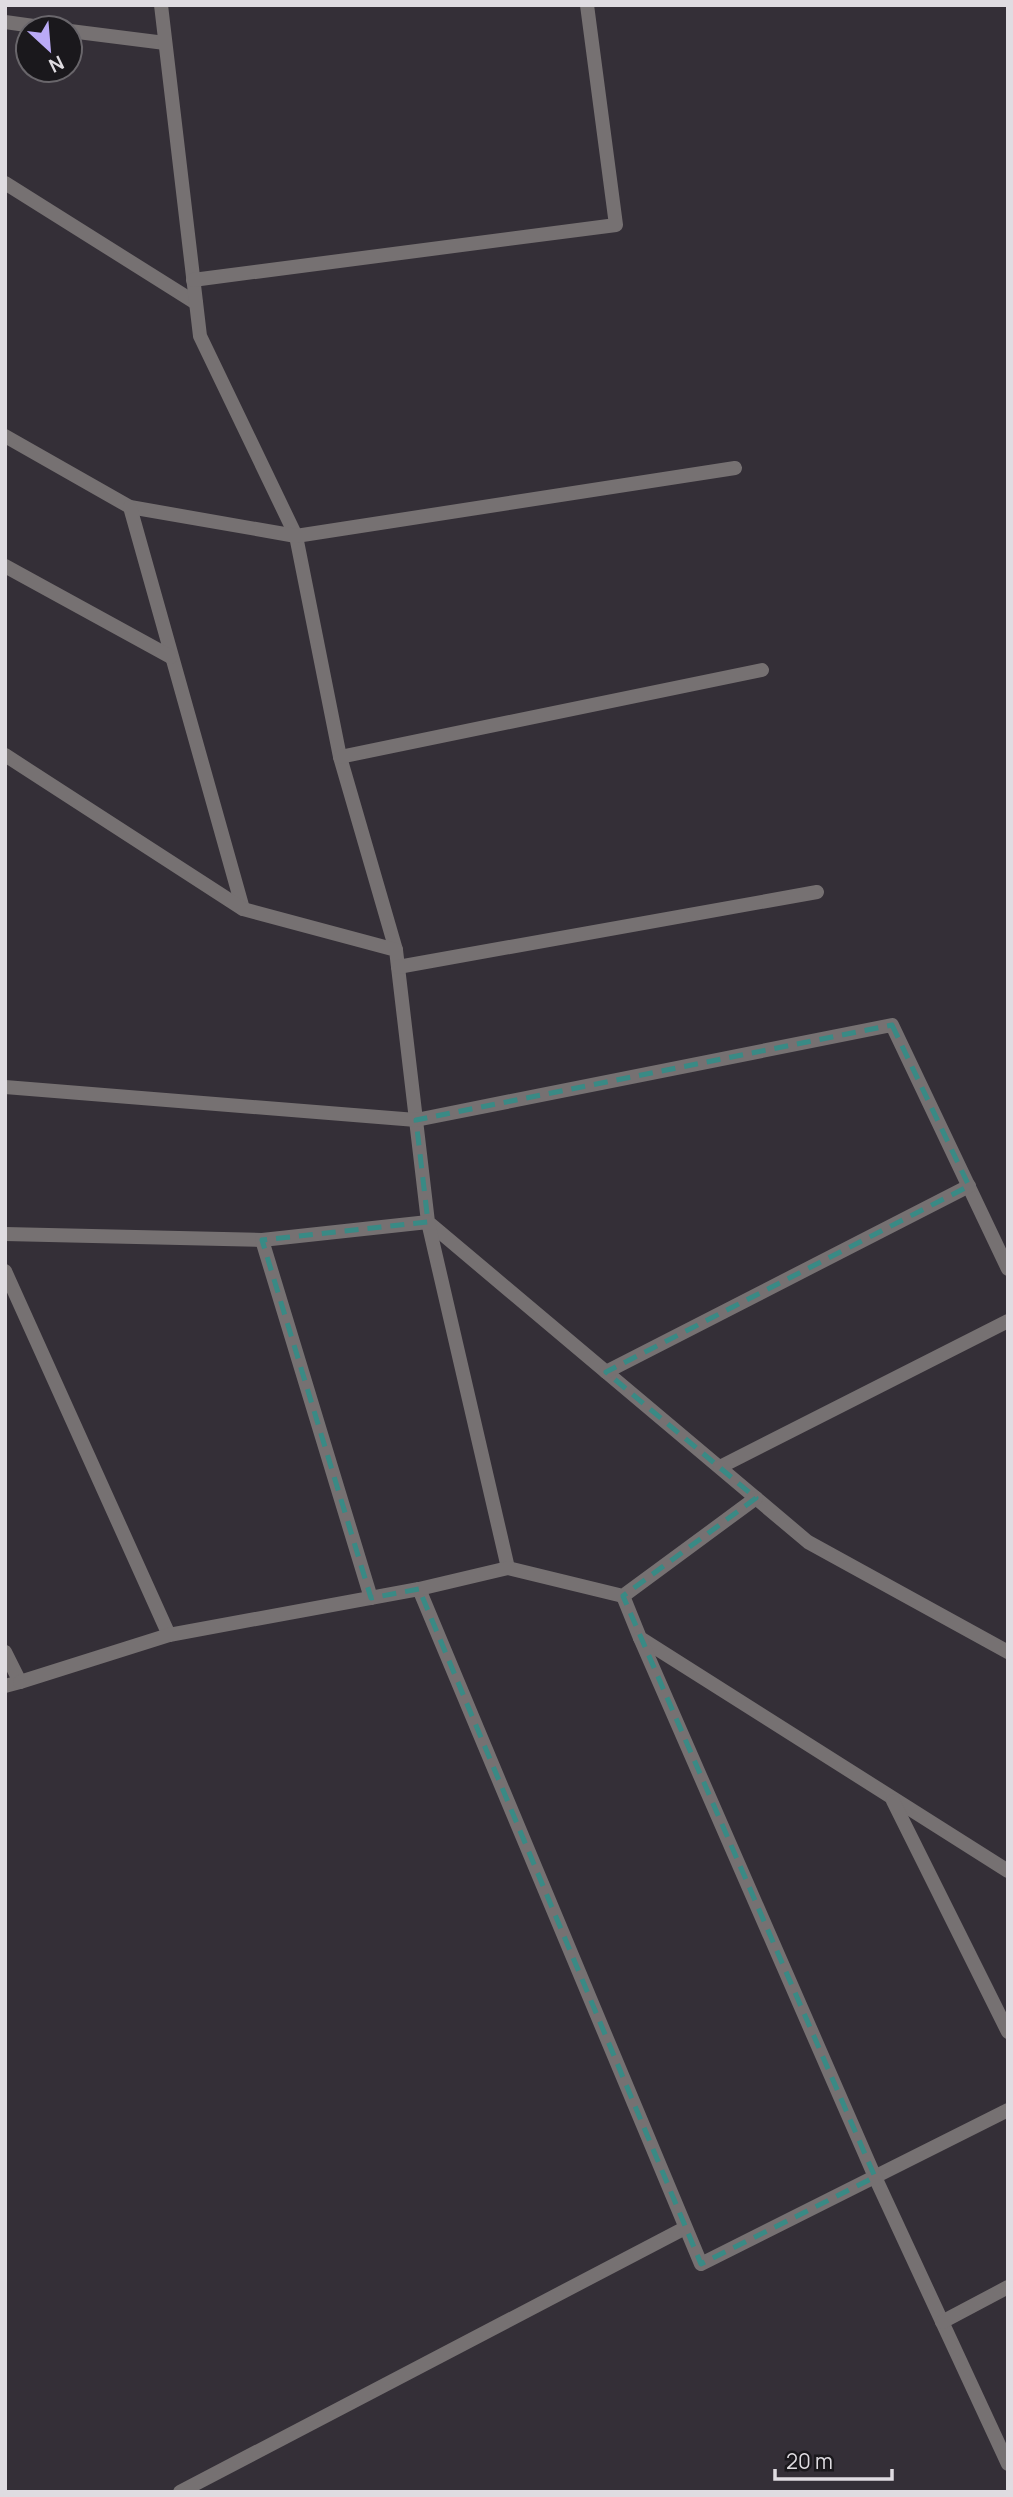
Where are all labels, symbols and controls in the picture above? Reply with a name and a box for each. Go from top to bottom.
north arrow [14,14,84,84]
text: N [45,50,68,79]
scale bar [775,2438,892,2482]
text: 20 m [786,2447,833,2475]

